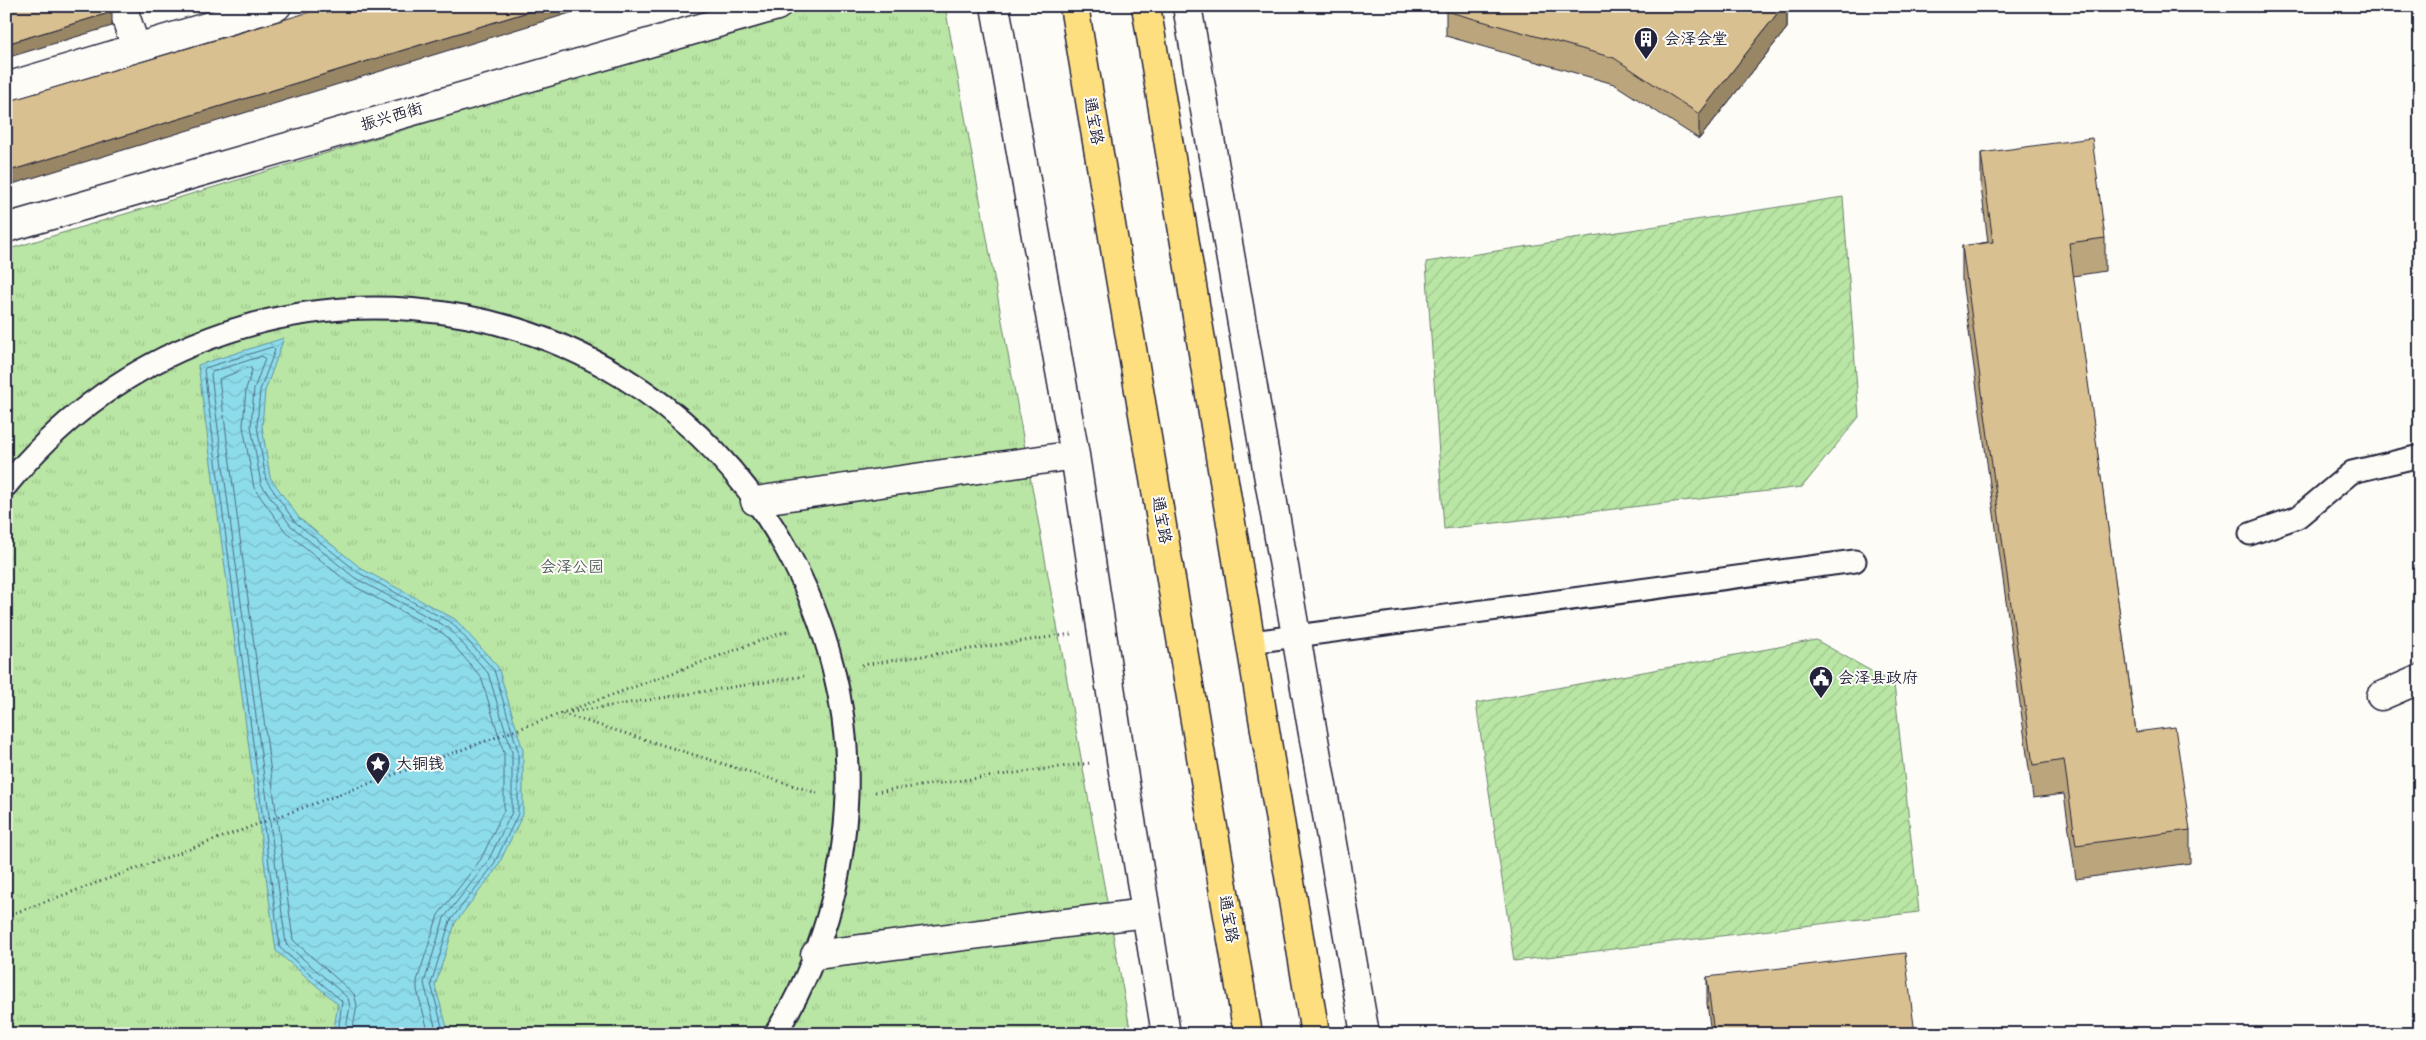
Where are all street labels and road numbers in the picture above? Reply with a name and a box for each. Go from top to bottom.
street label: 通宝路 [1079,96,1107,146]
street label: 振兴西街 [359,99,425,135]
street label: 通宝路 [1147,495,1175,545]
street label: 通宝路 [1214,894,1242,944]

